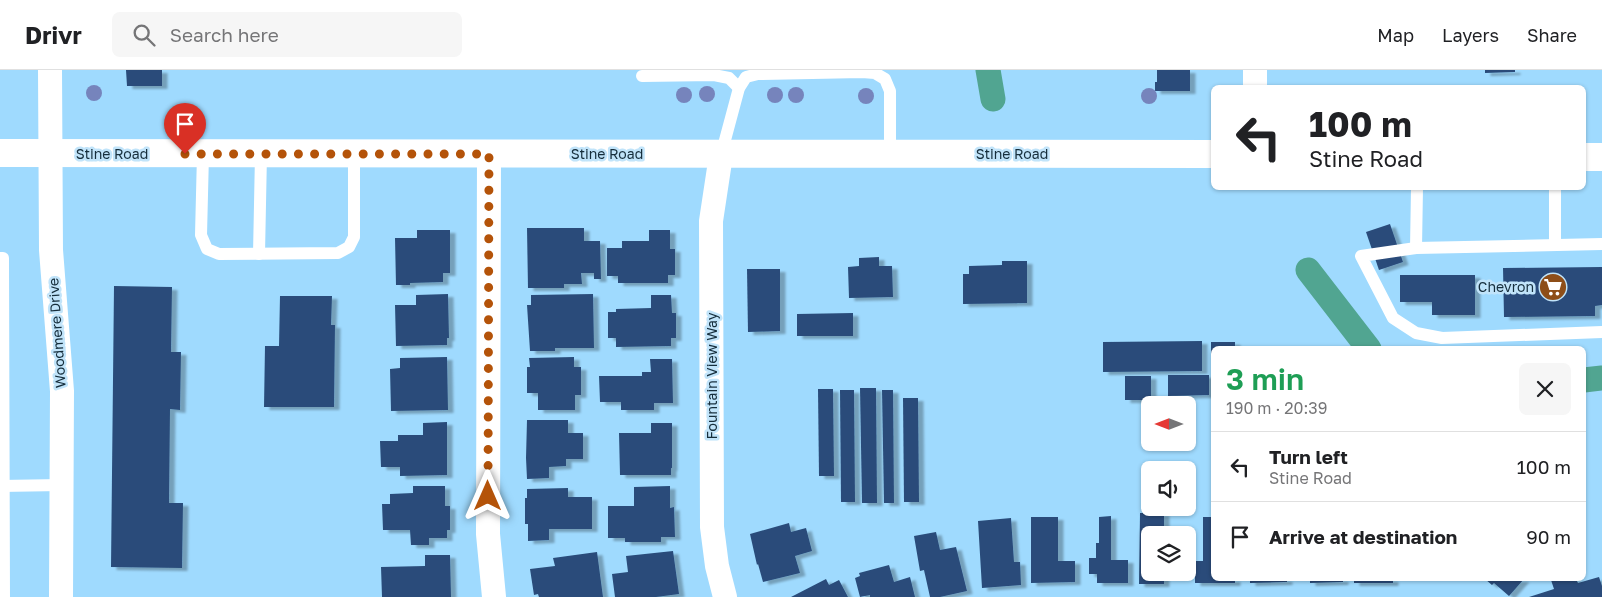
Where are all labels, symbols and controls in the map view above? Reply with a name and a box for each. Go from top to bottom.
search box [112,12,462,57]
text: Drivr [25,20,82,49]
icon: search [130,21,158,49]
text: Search here [170,23,279,46]
text: Map [1377,24,1414,46]
text: Layers [1442,24,1499,46]
text: Share [1527,24,1577,46]
pin [164,103,206,154]
text: 100 m [1309,103,1412,145]
icon: left [1226,105,1291,170]
icon: arrive [171,110,199,138]
street label: Stine Road [76,145,148,162]
street label: Stine Road [571,145,643,162]
street label: Stine Road [976,145,1048,162]
text: Stine Road [1309,145,1423,172]
supermarket icon: Chevron [1538,272,1568,302]
street label: Woodmere Drive [44,277,69,389]
place label: Chevron [1478,278,1534,295]
street label: Fountain View Way [703,312,720,440]
text: 3 min [1226,361,1304,397]
button: close [1519,363,1571,415]
north arrow [1141,396,1196,451]
map controls [1141,396,1196,581]
text: 190 m · 20:39 [1226,398,1327,418]
text: Turn left [1269,445,1348,468]
icon: left [1226,453,1254,481]
text: 100 m [1517,455,1571,478]
button: sound [1141,461,1196,516]
text: Stine Road [1269,468,1352,488]
position arrow [461,469,513,521]
icon: arrive [1226,523,1254,551]
text: Arrive at destination [1269,525,1457,548]
text: 90 m [1526,525,1571,548]
button: layers [1141,526,1196,581]

